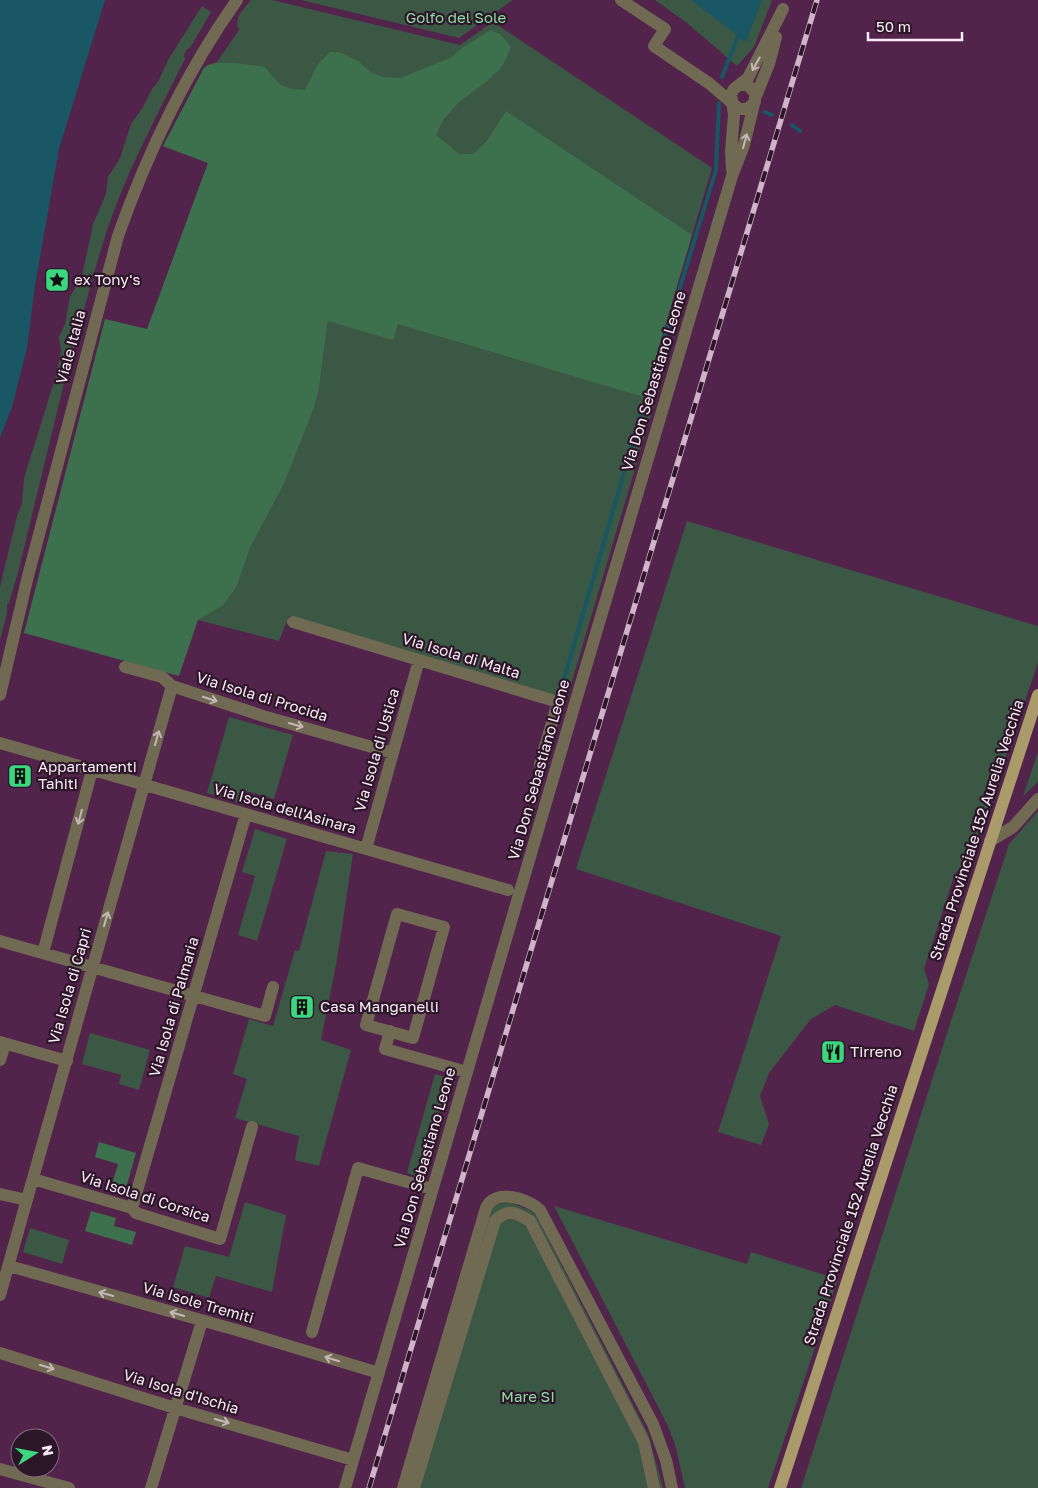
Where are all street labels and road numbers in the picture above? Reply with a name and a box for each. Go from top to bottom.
street label: Via Don Sebastiano Leone [617,288,689,473]
street label: Viale Italia [51,308,89,386]
street label: Via Isola di Malta [400,629,522,682]
street label: Via Isola di Procida [194,667,330,725]
street label: Via Don Sebastiano Leone [504,677,573,862]
street label: Via Isola di Ustica [350,686,402,814]
street label: Strada Provinciale 152 Aurelia Vecchia [925,697,1027,962]
street label: Via Isola dell'Asinara [212,779,359,837]
street label: Via Isola di Capri [44,926,94,1046]
street label: Via Isola di Palmaria [144,935,202,1079]
street label: Via Don Sebastiano Leone [390,1065,459,1250]
street label: Strada Provinciale 152 Aurelia Vecchia [799,1082,901,1347]
street label: Via Isola di Corsica [78,1167,213,1226]
street label: Via Isole Tremiti [141,1278,256,1327]
street label: Via Isola d'Ischia [121,1365,241,1417]

